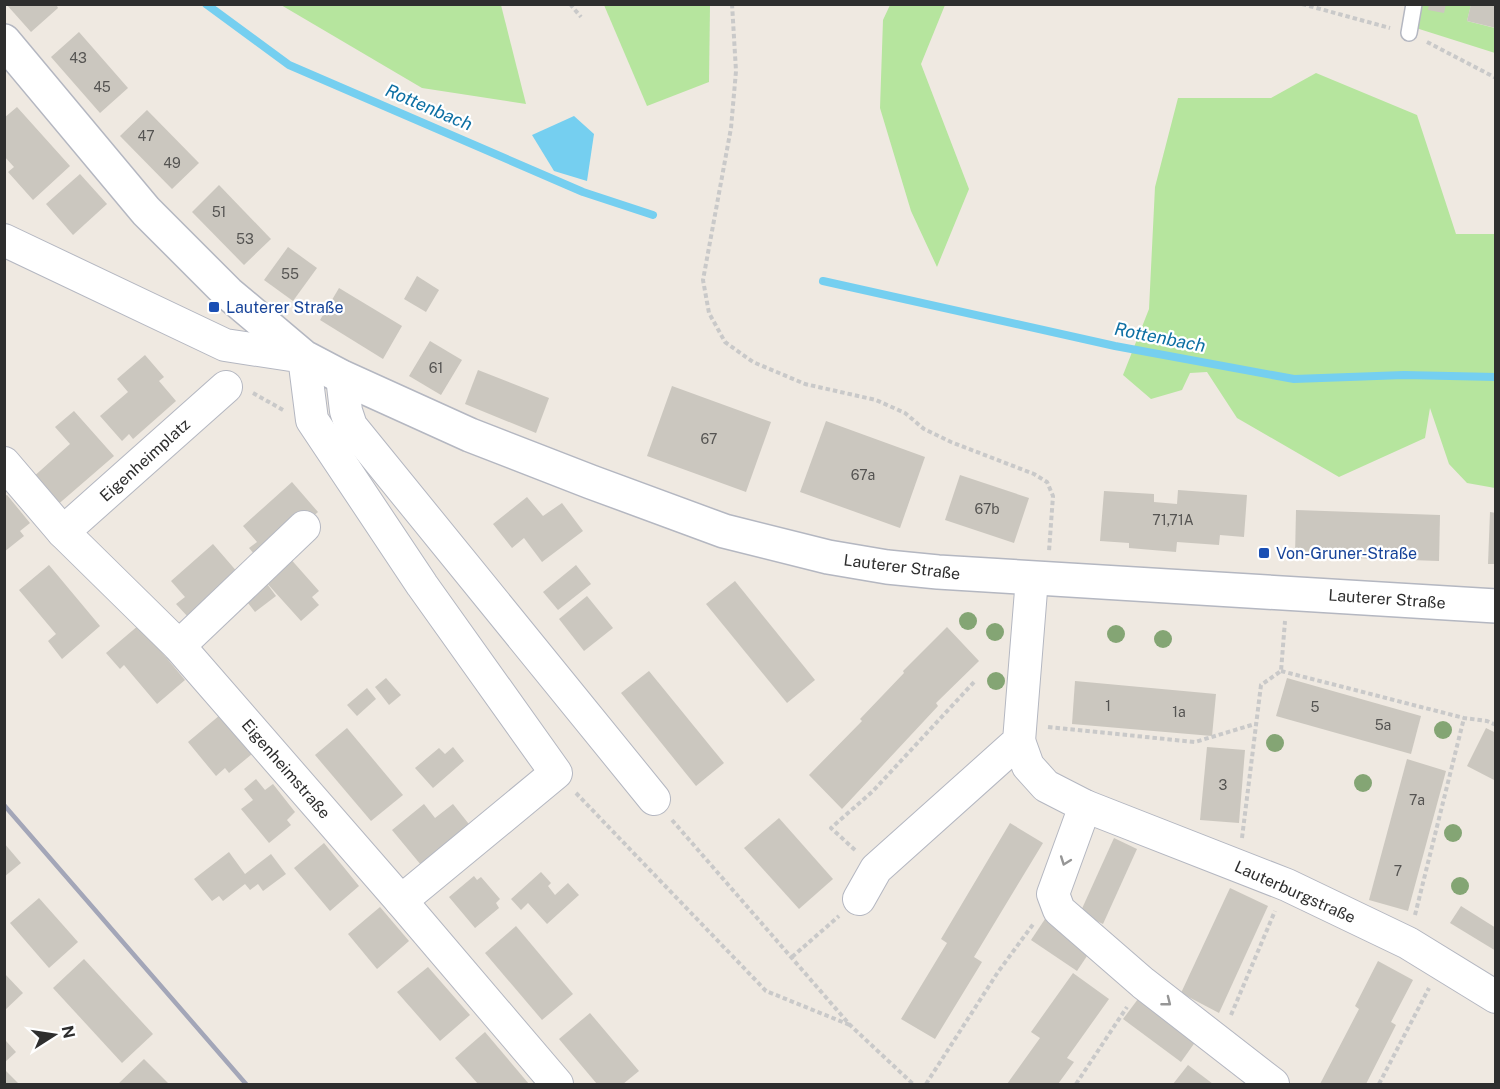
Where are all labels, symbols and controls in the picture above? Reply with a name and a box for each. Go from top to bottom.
house number: 43 [69,50,87,66]
house number: 45 [93,79,111,95]
water label: Rottenbach [382,79,476,135]
house number: 47 [137,128,155,144]
house number: 49 [163,155,181,171]
house number: 51 [212,204,226,220]
house number: 53 [236,231,254,247]
house number: 55 [281,266,299,282]
place label: Lauterer Straße [226,298,343,317]
marker: Lauterer Straße [207,300,221,314]
water label: Rottenbach [1113,318,1207,356]
house number: 61 [429,360,443,376]
street label: Eigenheimplatz [96,414,194,505]
house number: 67 [701,431,717,447]
house number: 67a [851,467,875,483]
house number: 67b [974,501,1000,517]
house number: 71,71A [1152,512,1194,528]
place label: Von-Gruner-Straße [1276,544,1417,563]
marker: Von-Gruner-Straße [1257,546,1271,560]
street label: Lauterer Straße [843,550,961,584]
street label: Lauterer Straße [1328,585,1446,613]
house number: 1 [1105,698,1111,714]
house number: 5 [1311,699,1320,715]
house number: 1a [1172,704,1186,720]
street label: Eigenheimstraße [238,716,334,822]
house number: 5a [1375,717,1391,733]
house number: 3 [1219,777,1228,793]
house number: 7a [1409,792,1425,808]
one-way arrow [1060,854,1072,865]
street label: Lauterburgstraße [1232,857,1358,927]
house number: 7 [1394,863,1402,879]
one-way arrow [1160,995,1171,1006]
north arrow [24,1005,84,1065]
text: N [58,1024,79,1040]

